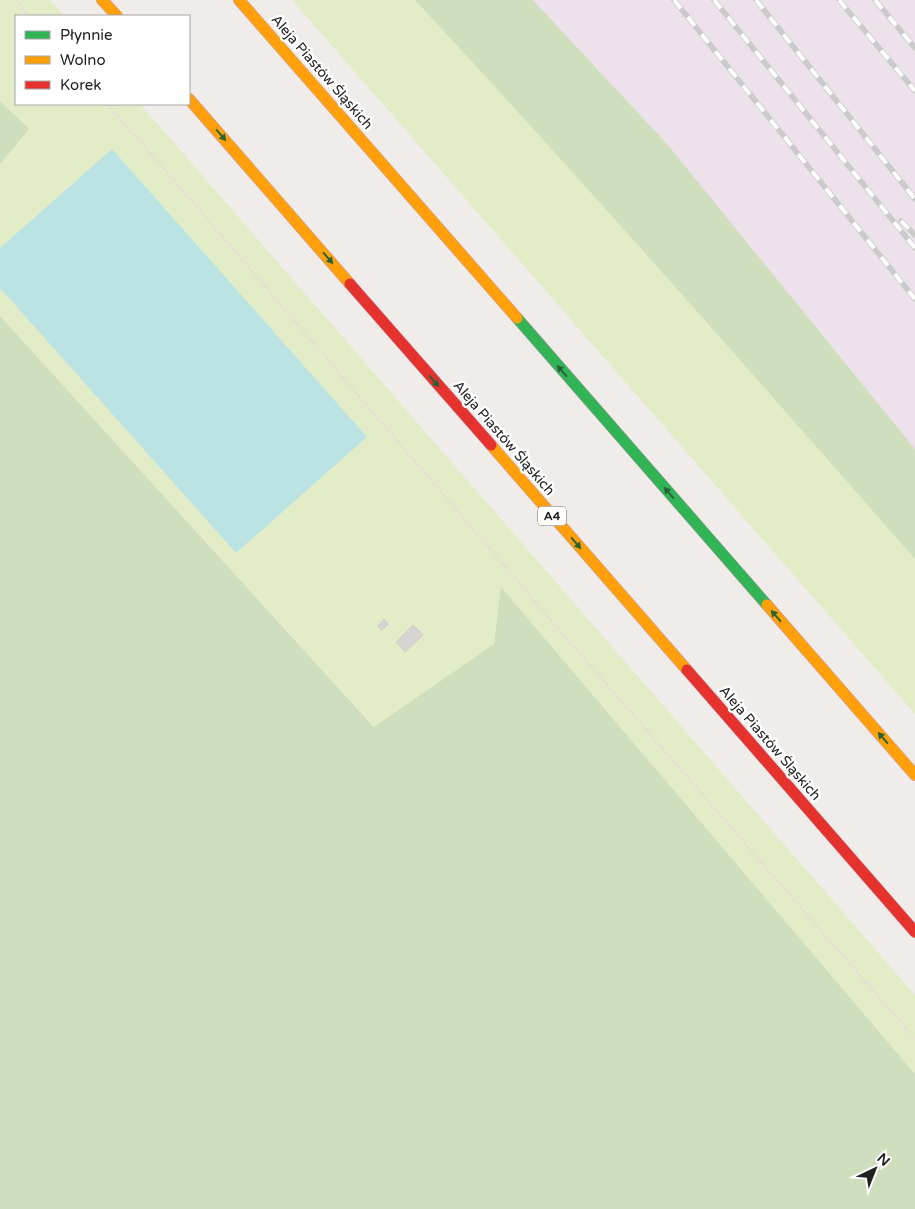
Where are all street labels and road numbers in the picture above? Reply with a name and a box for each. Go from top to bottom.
street label: Aleja Piastów Śląskich [268,11,376,133]
street label: Aleja Piastów Śląskich [450,377,558,499]
road number: A4 [538,506,566,526]
street label: Aleja Piastów Śląskich [716,682,824,804]

